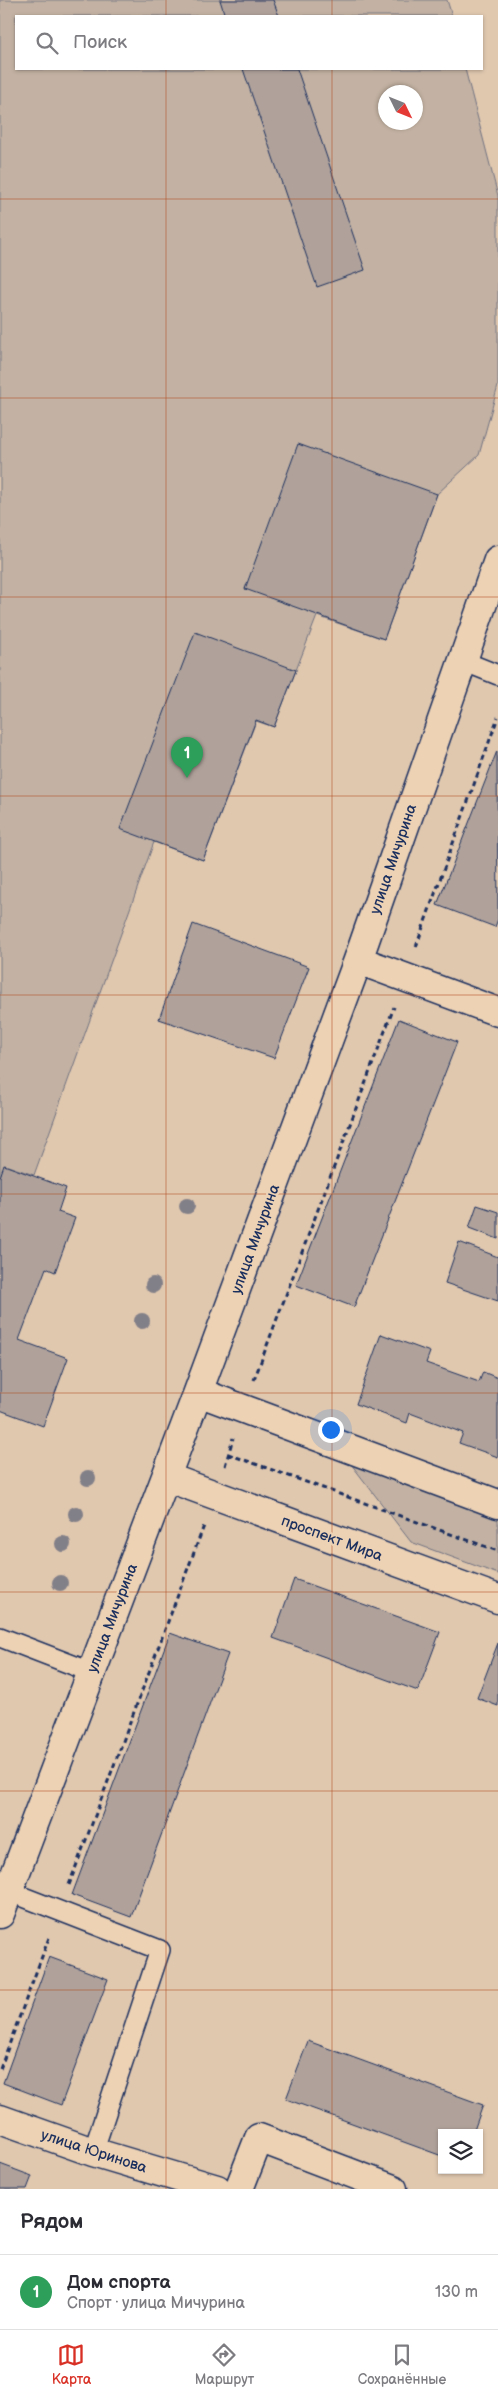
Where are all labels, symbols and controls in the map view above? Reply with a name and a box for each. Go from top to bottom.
search box [15,15,483,70]
icon: search [33,29,61,57]
text: Поиск [73,31,127,54]
north arrow [378,85,423,130]
pin: 1 [171,737,203,778]
street label: улица Мичурина [366,801,421,917]
street label: улица Мичурина [227,1182,284,1297]
your location [318,1417,344,1443]
street label: проспект Мира [278,1511,385,1566]
street label: улица Мичурина [83,1561,142,1675]
street label: улица Юринова [39,2125,149,2178]
map controls [438,2129,483,2174]
button: layers [438,2129,483,2174]
text: Рядом [20,2209,83,2234]
text: Дом спорта [67,2271,170,2294]
text: 1 [33,2283,39,2302]
text: 130 m [435,2283,478,2302]
text: Спорт · улица Мичурина [67,2294,245,2313]
tab: Карта [52,2341,91,2388]
tab: Маршрут [195,2341,254,2388]
tab: Сохранённые [358,2341,446,2388]

